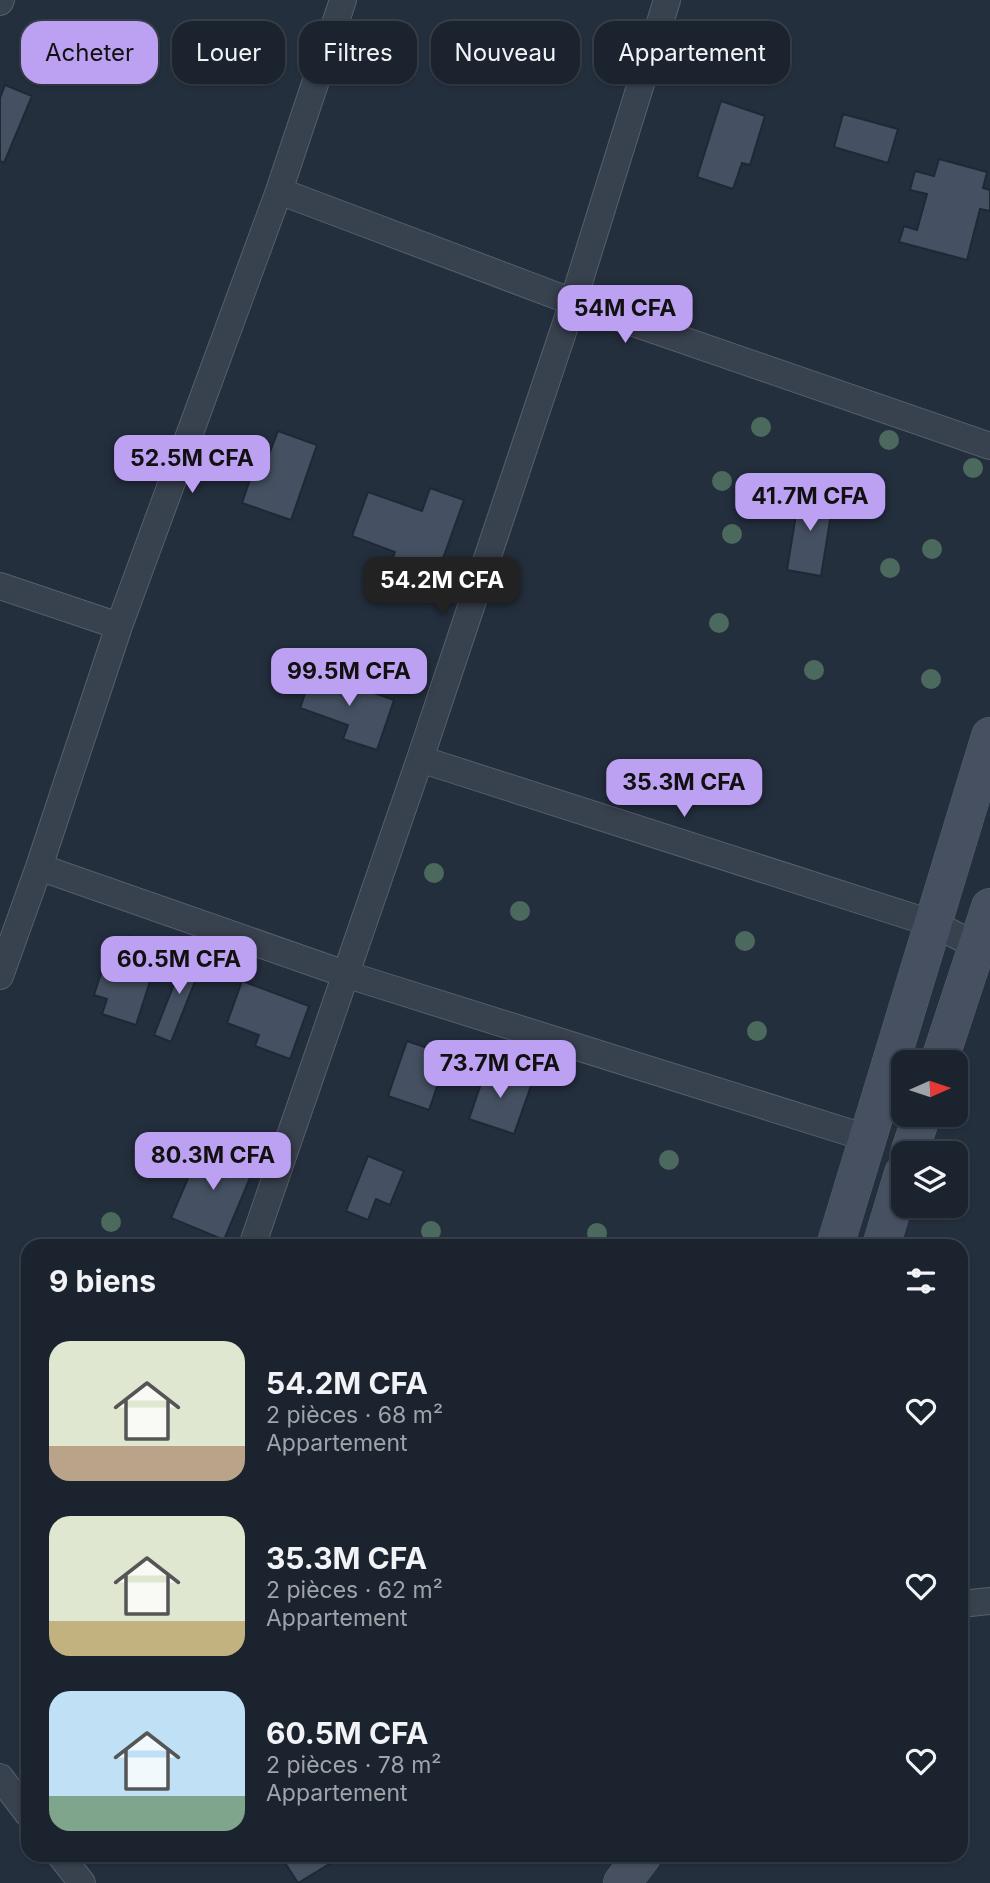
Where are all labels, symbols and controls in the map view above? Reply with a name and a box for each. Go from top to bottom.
chip: Acheter [21,21,158,84]
chip: Louer [172,21,285,84]
chip: Filtres [299,21,417,84]
chip: Nouveau [431,21,580,84]
chip: Appartement [594,21,790,84]
pin: 54M CFA [560,286,690,345]
text: 54M CFA [574,294,676,322]
pin: 52.5M CFA [112,435,272,495]
text: 52.5M CFA [130,444,254,472]
pin: 41.7M CFA [730,474,890,533]
text: 41.7M CFA [751,482,869,510]
pin: 54.2M CFA [362,558,522,617]
text: 54.2M CFA [380,566,504,594]
pin: 99.5M CFA [269,648,429,708]
text: 99.5M CFA [287,657,411,685]
pin: 35.3M CFA [604,760,764,819]
text: 35.3M CFA [622,768,746,796]
pin: 60.5M CFA [99,936,259,996]
text: 60.5M CFA [117,945,241,973]
pin: 73.7M CFA [420,1040,580,1100]
text: 73.7M CFA [440,1049,560,1077]
north arrow [891,1050,968,1127]
map controls [891,1050,968,1218]
pin: 80.3M CFA [133,1132,293,1192]
text: 80.3M CFA [151,1141,275,1169]
button: layers [891,1141,968,1218]
icon: filters [902,1262,940,1300]
text: 9 biens [49,1263,156,1299]
text: 54.2M CFA [266,1365,428,1401]
icon: home [105,1369,189,1453]
icon: heart [902,1392,940,1430]
text: 2 pièces · 68 m² [266,1401,443,1429]
text: Appartement [266,1429,408,1457]
text: 35.3M CFA [266,1540,427,1576]
icon: home [105,1544,189,1628]
icon: heart [902,1567,940,1605]
text: 2 pièces · 62 m² [266,1576,443,1604]
text: Appartement [266,1604,408,1632]
text: 60.5M CFA [266,1715,428,1751]
icon: home [105,1719,189,1803]
icon: heart [902,1742,940,1780]
text: 2 pièces · 78 m² [266,1751,442,1779]
text: Appartement [266,1779,408,1807]

